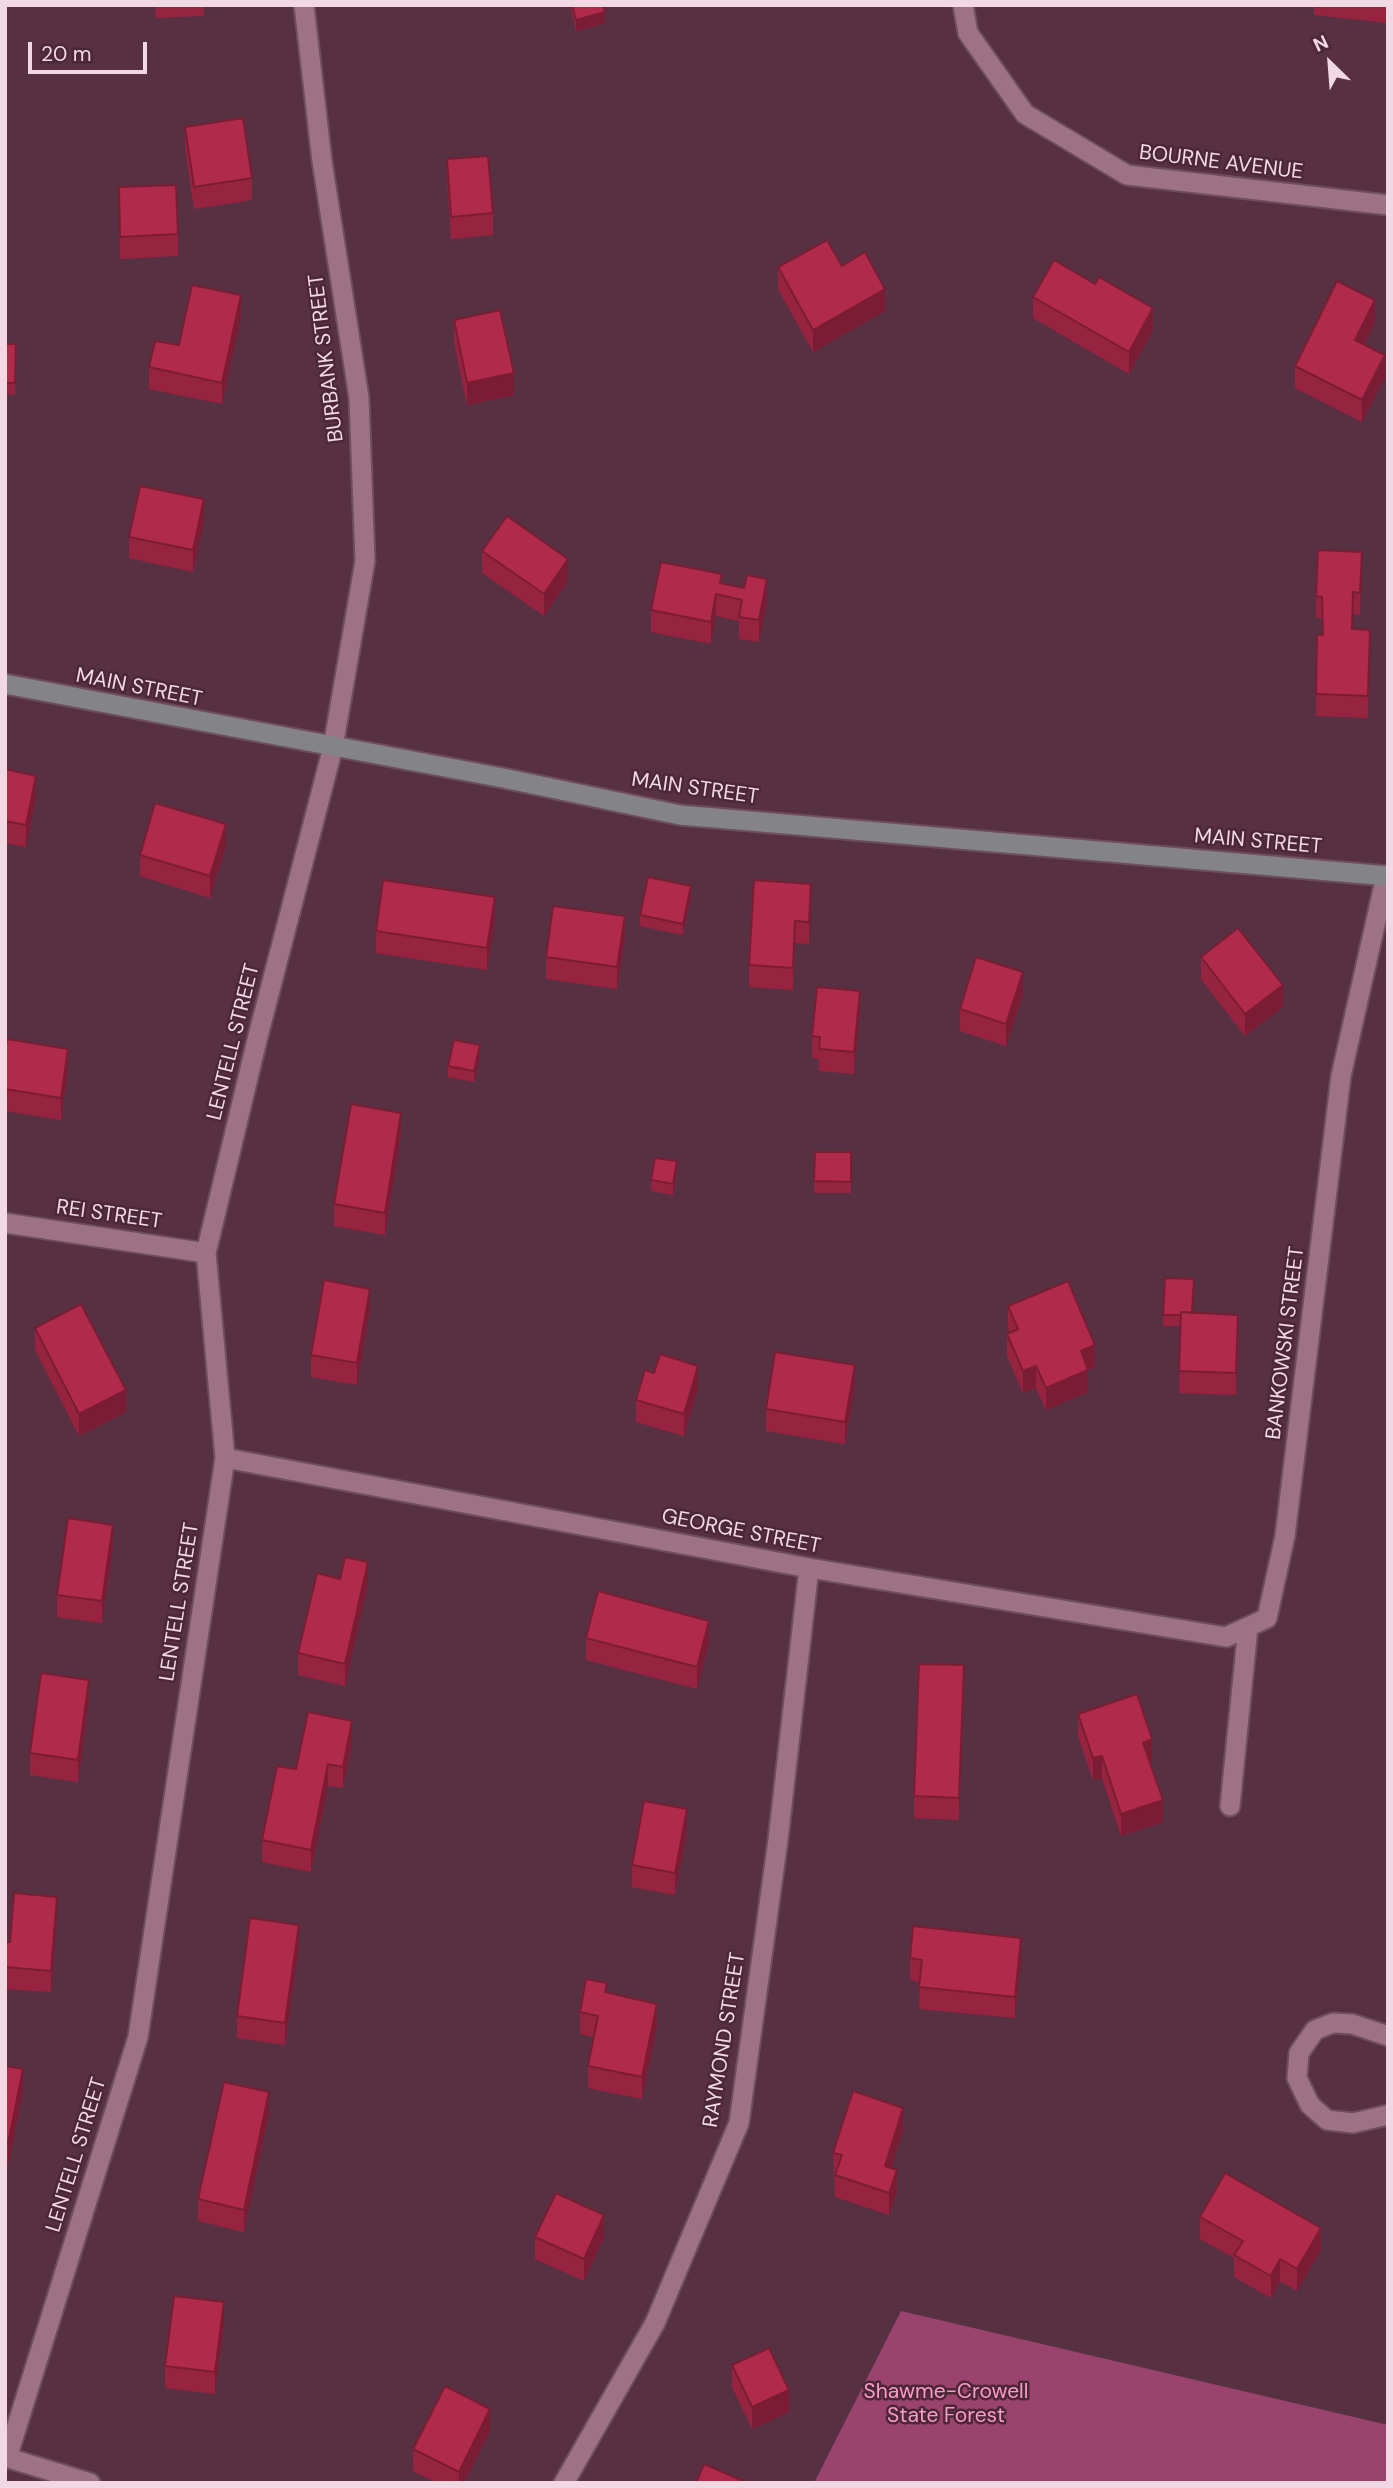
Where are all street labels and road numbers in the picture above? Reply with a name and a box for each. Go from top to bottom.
street label: BOURNE AVENUE [1138,140,1304,186]
street label: BURBANK STREET [304,272,350,444]
street label: MAIN STREET [74,663,204,713]
street label: MAIN STREET [630,768,760,810]
street label: MAIN STREET [1193,824,1323,860]
street label: LENTELL STREET [202,961,266,1123]
street label: REI STREET [55,1195,163,1235]
street label: BANKOWSKI STREET [1262,1245,1310,1441]
street label: GEORGE STREET [659,1504,823,1560]
street label: LENTELL STREET [155,1521,205,1683]
street label: RAYMOND STREET [699,1951,751,2129]
street label: LENTELL STREET [42,2075,112,2235]

